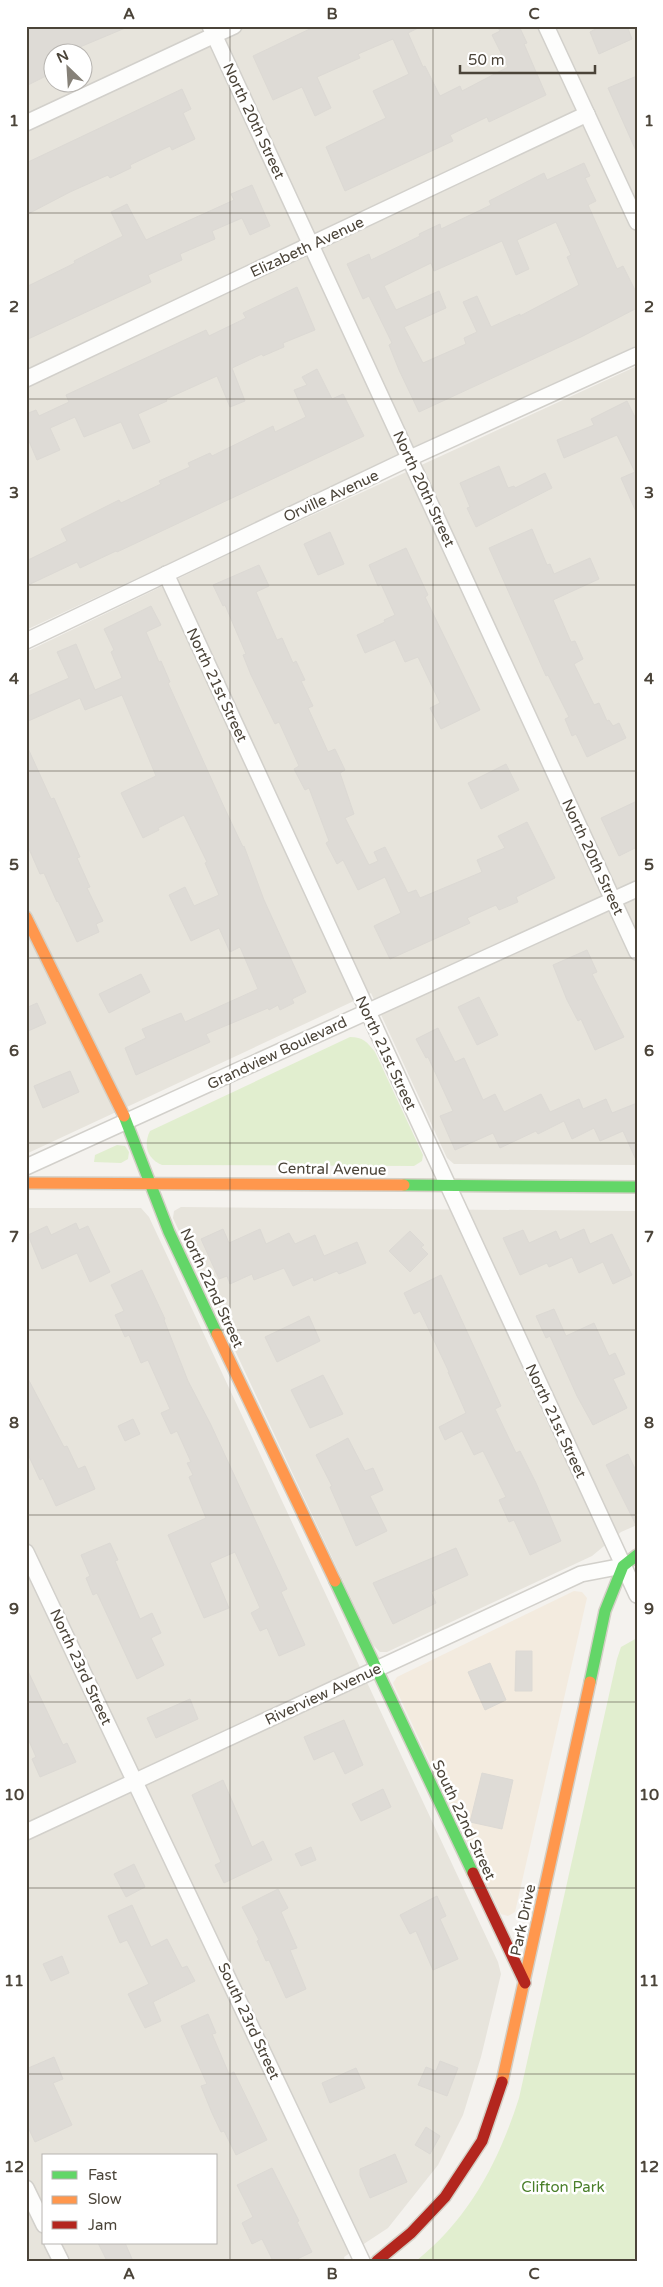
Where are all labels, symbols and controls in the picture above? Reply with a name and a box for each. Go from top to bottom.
text: A [123,4,135,24]
text: B [326,4,338,24]
text: C [528,4,540,24]
north arrow [42,42,92,92]
scale bar [460,42,596,74]
text: N [54,47,71,67]
text: 50 m [468,51,505,69]
street label: North 20th Street [219,60,289,182]
text: 1 [9,111,19,131]
text: 1 [644,111,654,131]
street label: Elizabeth Avenue [247,213,367,281]
text: 2 [9,297,19,317]
text: 2 [644,297,654,317]
street label: North 20th Street [389,428,459,550]
street label: Orville Avenue [281,466,381,526]
text: 3 [9,483,19,503]
text: 3 [644,483,654,503]
street label: North 21st Street [183,625,251,745]
text: 4 [9,669,19,689]
text: 4 [644,669,654,689]
street label: North 20th Street [558,796,628,918]
text: 5 [9,855,19,875]
text: 5 [644,855,654,875]
street label: North 21st Street [352,993,420,1113]
street label: Grandview Boulevard [204,1013,350,1093]
text: 6 [9,1041,19,1061]
text: 6 [644,1041,654,1061]
street label: Central Avenue [277,1159,387,1179]
street label: North 22nd Street [176,1225,248,1351]
text: 7 [9,1227,19,1247]
text: 7 [644,1227,654,1247]
street label: North 21st Street [522,1361,590,1481]
text: 8 [9,1413,19,1433]
text: 8 [644,1413,654,1433]
text: 9 [9,1599,19,1619]
text: 9 [644,1599,654,1619]
street label: North 23rd Street [46,1606,116,1728]
street label: Riverview Avenue [262,1659,384,1729]
street label: South 22nd Street [428,1757,500,1883]
text: 10 [4,1785,24,1805]
text: 10 [639,1785,659,1805]
street label: Park Drive [507,1882,539,1958]
street label: South 23rd Street [214,1960,284,2083]
text: 11 [4,1971,24,1991]
text: 11 [639,1971,659,1991]
legend [42,2154,218,2244]
text: 12 [4,2157,24,2177]
text: 12 [639,2157,659,2177]
text: Fast [88,2166,118,2184]
park label: Clifton Park [521,2178,605,2196]
text: Slow [88,2190,122,2208]
text: Jam [88,2216,117,2234]
text: A [123,2264,135,2284]
text: B [326,2264,338,2284]
text: C [528,2264,540,2284]

